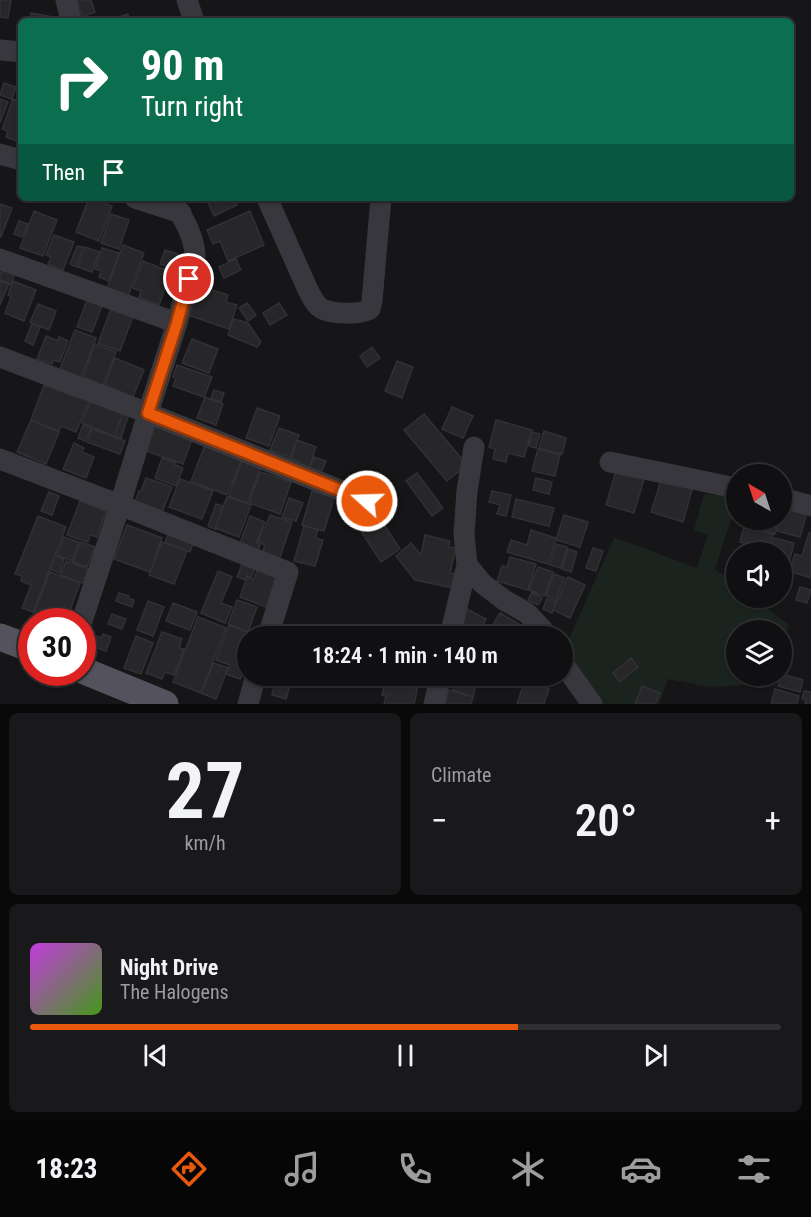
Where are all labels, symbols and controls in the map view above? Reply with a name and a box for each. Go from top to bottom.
text: 90 m [141,41,224,90]
icon: right [42,42,120,120]
text: Turn right [141,91,243,123]
icon: arrive [97,156,130,189]
text: Then [42,160,85,185]
pin [163,253,214,304]
icon: arrive [172,262,205,295]
north arrow [726,464,792,530]
map controls [726,464,792,686]
position arrow [335,469,399,533]
button: sound [726,542,792,608]
speed limit sign: 30 [18,608,96,686]
button: layers [726,620,792,686]
text: 18:24 · 1 min · 140 m [312,643,498,668]
text: 27 [166,746,244,837]
text: Climate [431,763,491,787]
text: 20° [575,794,637,847]
text: − [431,801,448,840]
text: + [765,801,781,840]
text: km/h [184,831,226,855]
text: Night Drive [120,955,218,980]
text: The Halogens [120,980,229,1004]
icon: previous [139,1039,172,1072]
icon: pause [389,1039,422,1072]
icon: next [639,1039,672,1072]
icon: directions [168,1148,210,1190]
icon: music [281,1148,323,1190]
icon: phone [394,1148,436,1190]
icon: climate [507,1148,549,1190]
icon: car [620,1148,662,1190]
icon: filters [733,1148,775,1190]
text: 18:23 [36,1153,97,1185]

